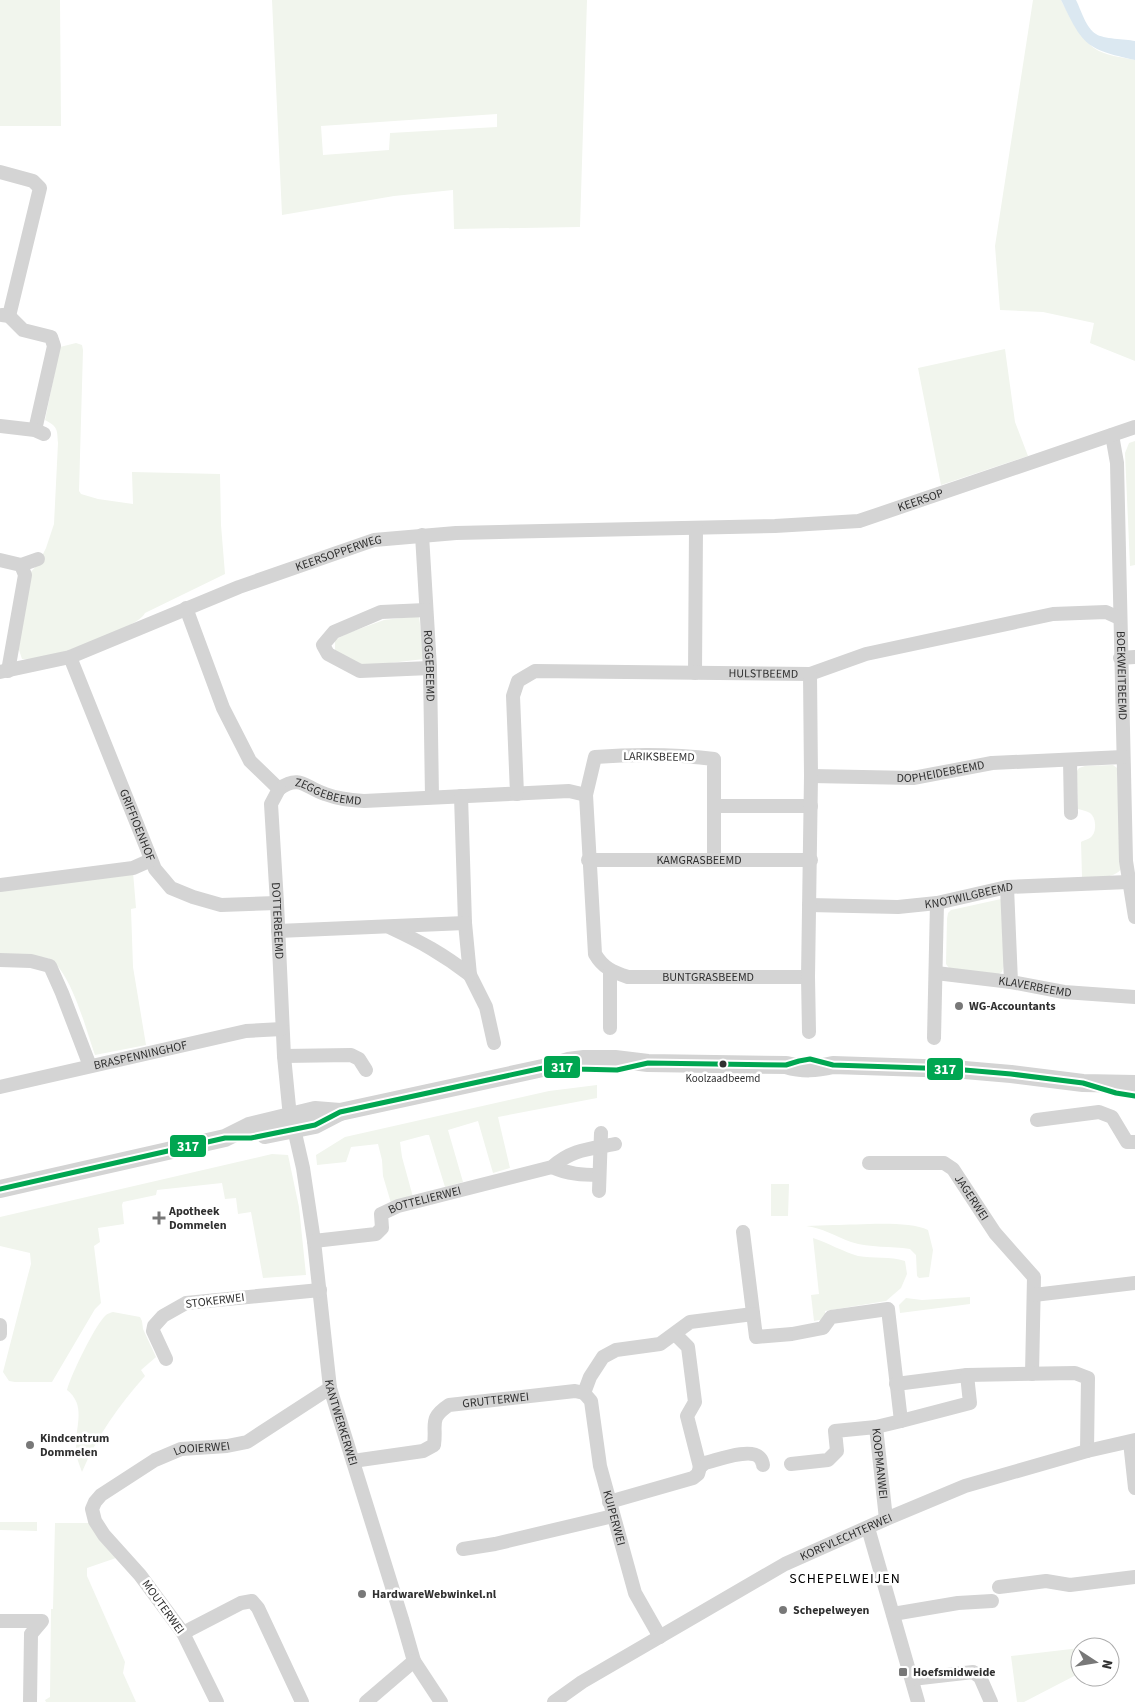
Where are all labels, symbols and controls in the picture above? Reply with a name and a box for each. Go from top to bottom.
street label: KEERSOP [895,484,946,516]
street label: KEERSOPPERWEG [293,531,383,575]
street label: ROGGEBEEMD [419,629,439,702]
street label: BOEKWEITBEEMD [1112,631,1131,720]
street label: HULSTBEEMD [728,665,798,682]
street label: LARIKSBEEMD [623,748,695,766]
street label: DOPHEIDEBEEMD [896,756,986,787]
street label: ZEGGEBEEMD [294,774,362,809]
street label: GRIFFIOENHOF [115,786,159,864]
street label: KAMGRASBEEMD [656,852,742,869]
street label: KNOTWILGBEEMD [924,878,1013,913]
street label: DOTTERBEEMD [267,882,288,960]
street label: BUNTGRASBEEMD [662,969,754,986]
street label: KLAVERBEEMD [997,972,1072,1001]
place label: WG-Accountants [969,998,1056,1015]
marker: WG-Accountants [953,1000,965,1012]
street label: BRASPENNINGHOF [92,1036,189,1074]
line badge: 317 [543,1055,581,1079]
line badge: 317 [926,1057,964,1081]
text: 317 [551,1058,573,1078]
marker: Koolzaadbeemd [718,1059,728,1069]
text: 317 [934,1060,956,1080]
place label: Koolzaadbeemd [686,1071,760,1086]
line badge: 317 [169,1134,207,1158]
text: 317 [177,1137,199,1157]
street label: JAGERWEI [950,1171,993,1224]
street label: BOTTELIERWEI [385,1182,463,1218]
place label: Apotheek Dommelen [168,1203,227,1234]
marker: Apotheek Dommelen [153,1212,165,1224]
street label: STOKERWEI [184,1289,246,1313]
street label: KANTWERKERWEI [321,1379,362,1468]
street label: GRUTTERWEI [461,1388,530,1412]
street label: KOOPMANWEI [868,1427,892,1500]
place label: Kindcentrum Dommelen [40,1430,109,1461]
street label: LOOIERWEI [171,1437,232,1460]
marker: Kindcentrum Dommelen [24,1439,36,1451]
street label: KUIPERWEI [599,1488,630,1547]
street label: KORFVLECHTERWEI [797,1509,895,1565]
district label: SCHEPELWEIJEN [789,1569,901,1589]
street label: MOUTERWEI [138,1577,188,1637]
place label: HardwareWebwinkel.nl [372,1586,497,1603]
marker: HardwareWebwinkel.nl [356,1588,368,1600]
place label: Schepelweyen [793,1602,870,1619]
marker: Schepelweyen [777,1604,789,1616]
north arrow [1070,1637,1120,1687]
text: N [1096,1658,1117,1671]
place label: Hoefsmidweide [913,1664,996,1681]
marker: Hoefsmidweide [897,1666,909,1678]

